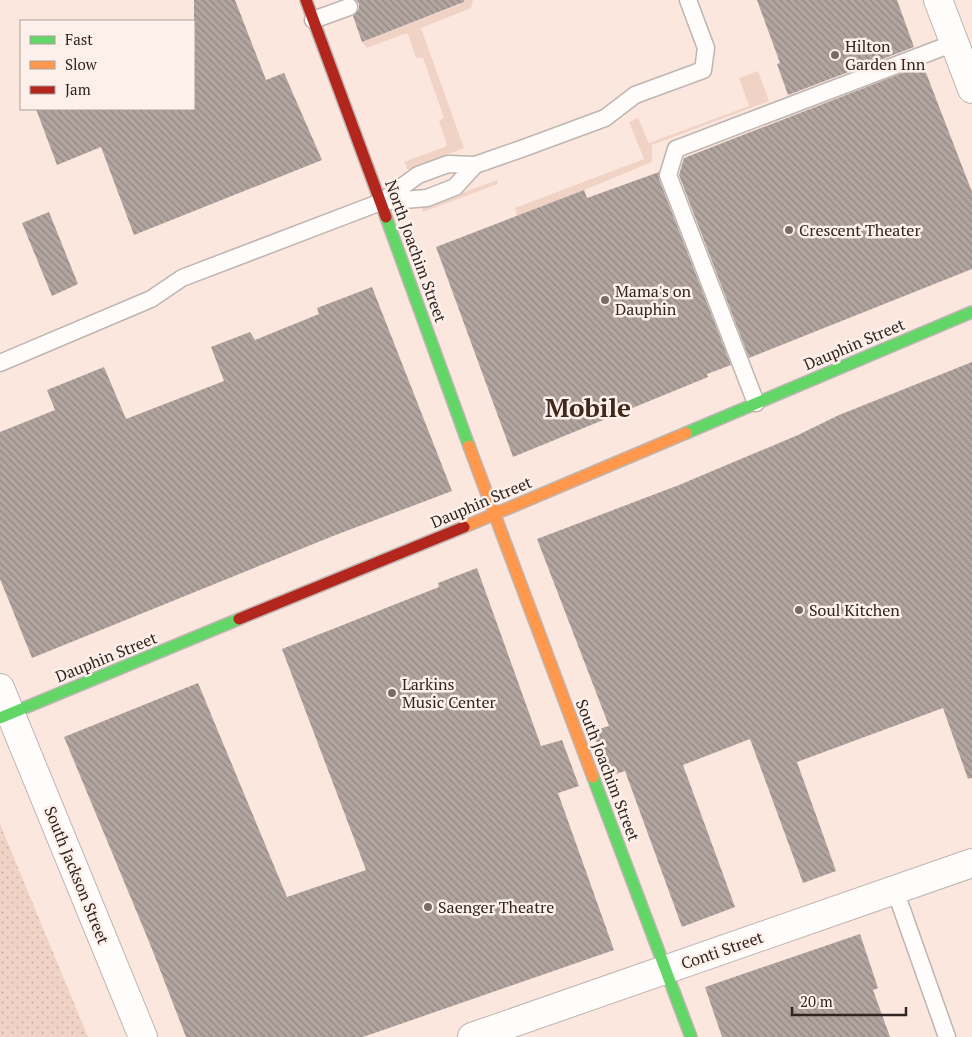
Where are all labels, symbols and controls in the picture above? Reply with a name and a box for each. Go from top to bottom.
legend [20,20,195,110]
text: Fast [65,29,93,49]
place label: Hilton Garden Inn [845,35,926,75]
marker: Hilton Garden Inn [829,49,841,61]
text: Slow [65,54,98,74]
text: Jam [65,79,91,99]
street label: North Joachim Street [380,177,452,325]
place label: Crescent Theater [799,219,921,241]
marker: Crescent Theater [783,224,795,236]
place label: Mama's on Dauphin [615,280,692,320]
marker: Mama's on Dauphin [599,294,611,306]
street label: Dauphin Street [800,313,908,375]
district label: Mobile [545,390,631,424]
street label: Dauphin Street [427,471,535,533]
place label: Soul Kitchen [809,599,900,621]
marker: Soul Kitchen [793,604,805,616]
street label: Dauphin Street [52,627,160,687]
place label: Larkins Music Center [402,673,497,713]
marker: Larkins Music Center [386,687,398,699]
street label: South Joachim Street [571,696,645,844]
street label: South Jackson Street [39,803,115,947]
place label: Saenger Theatre [438,896,554,918]
marker: Saenger Theatre [422,901,434,913]
street label: Conti Street [678,926,766,974]
scale bar [792,984,906,1016]
text: 20 m [800,991,833,1011]

